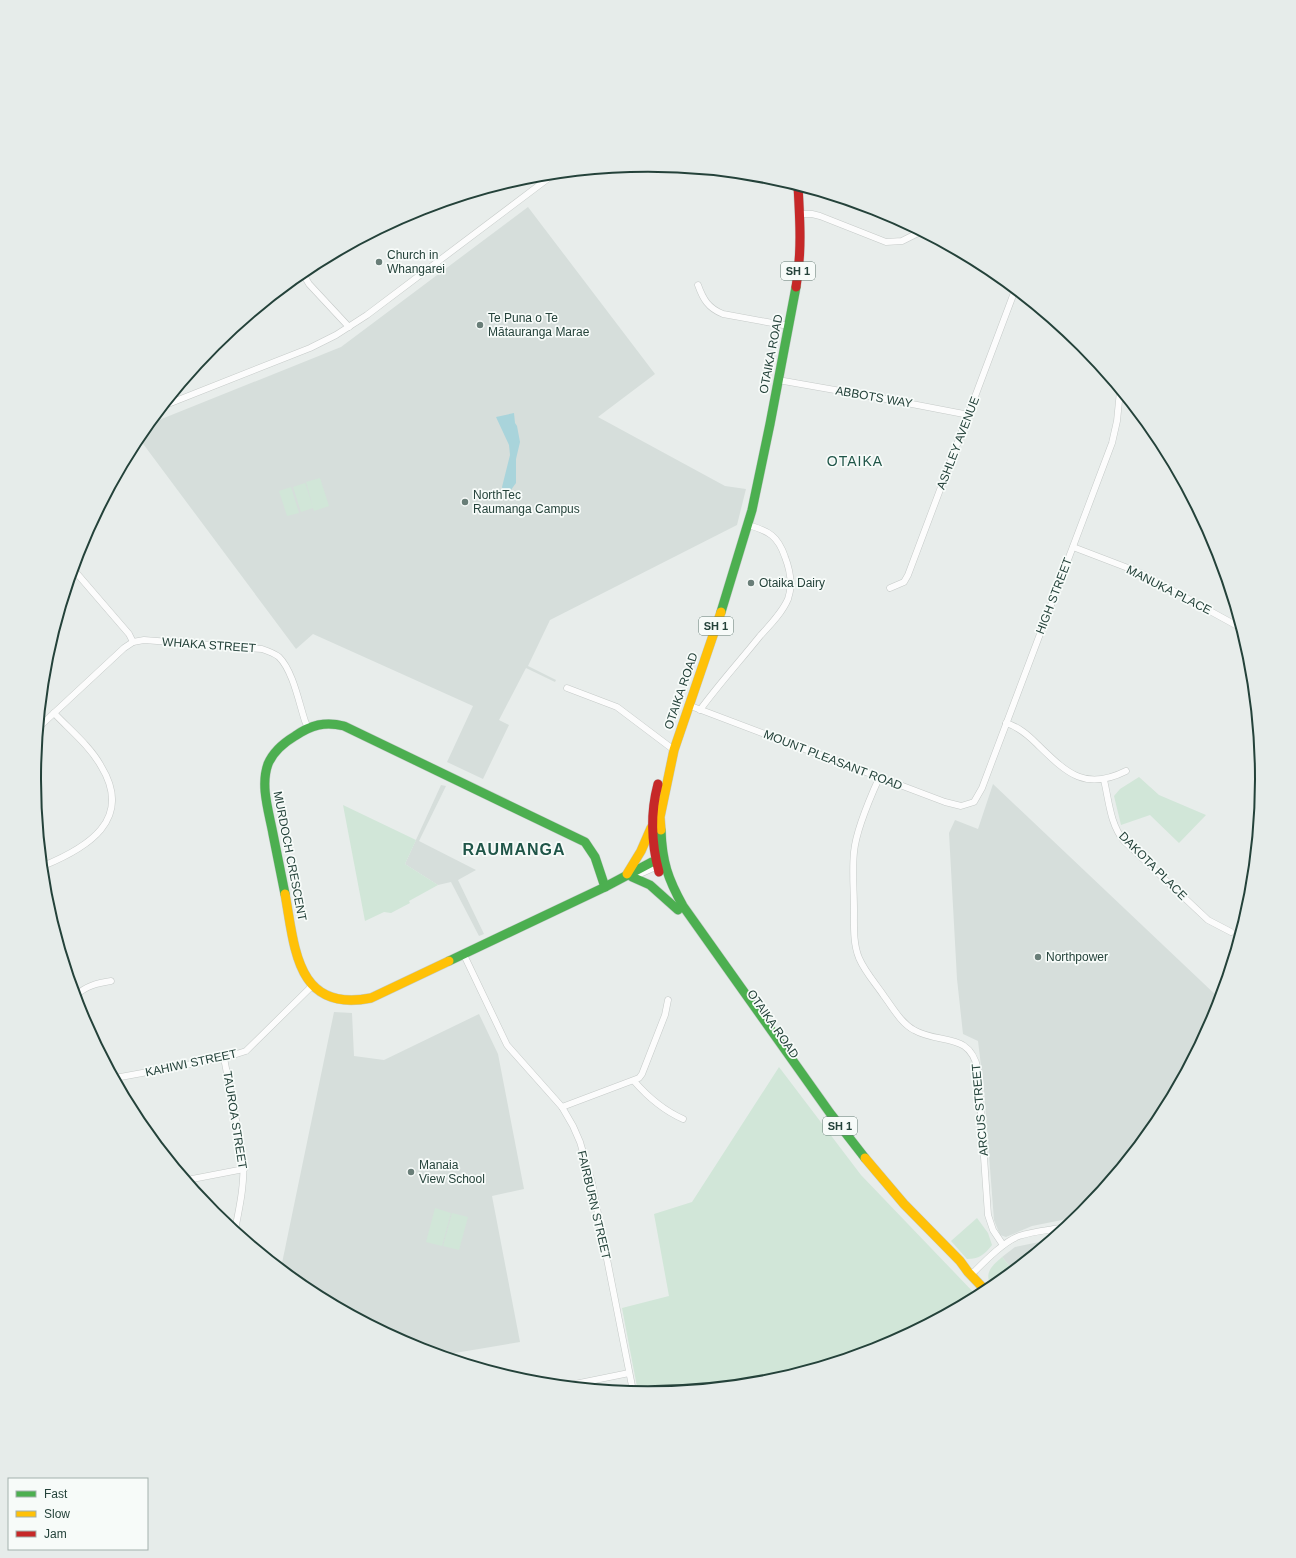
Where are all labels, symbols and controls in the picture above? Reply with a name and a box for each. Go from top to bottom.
place label: Church in Whangarei [387,248,445,276]
marker: Church in Whangarei [374,257,384,267]
road number: SH 1 [781,262,815,280]
place label: Te Puna o Te Mātauranga Marae [488,311,590,339]
street label: OTAIKA ROAD [756,313,786,395]
marker: Te Puna o Te Mātauranga Marae [475,320,485,330]
street label: ABBOTS WAY [834,383,914,411]
street label: ASHLEY AVENUE [934,395,982,491]
district label: OTAIKA [827,453,883,469]
place label: NorthTec Raumanga Campus [473,488,580,516]
marker: NorthTec Raumanga Campus [460,497,470,507]
street label: HIGH STREET [1033,555,1075,636]
street label: MANUKA PLACE [1124,563,1214,617]
place label: Otaika Dairy [759,576,825,590]
marker: Otaika Dairy [746,578,756,588]
road number: SH 1 [699,617,733,635]
street label: WHAKA STREET [162,635,257,655]
street label: OTAIKA ROAD [661,650,701,731]
street label: MOUNT PLEASANT ROAD [762,727,905,793]
street label: MURDOCH CRESCENT [271,790,310,923]
street label: DAKOTA PLACE [1116,829,1190,903]
district label: RAUMANGA [462,841,566,858]
place label: Northpower [1046,950,1108,964]
marker: Northpower [1033,952,1043,962]
street label: OTAIKA ROAD [744,987,802,1061]
street label: KAHIWI STREET [144,1046,239,1080]
street label: ARCUS STREET [969,1063,991,1157]
street label: TAUROA STREET [220,1070,250,1171]
road number: SH 1 [823,1117,857,1135]
street label: FAIRBURN STREET [575,1149,613,1261]
place label: Manaia View School [419,1158,485,1186]
marker: Manaia View School [406,1167,416,1177]
legend [8,1478,148,1550]
text: Fast [44,1487,68,1501]
text: Slow [44,1507,70,1521]
text: Jam [44,1527,67,1541]

